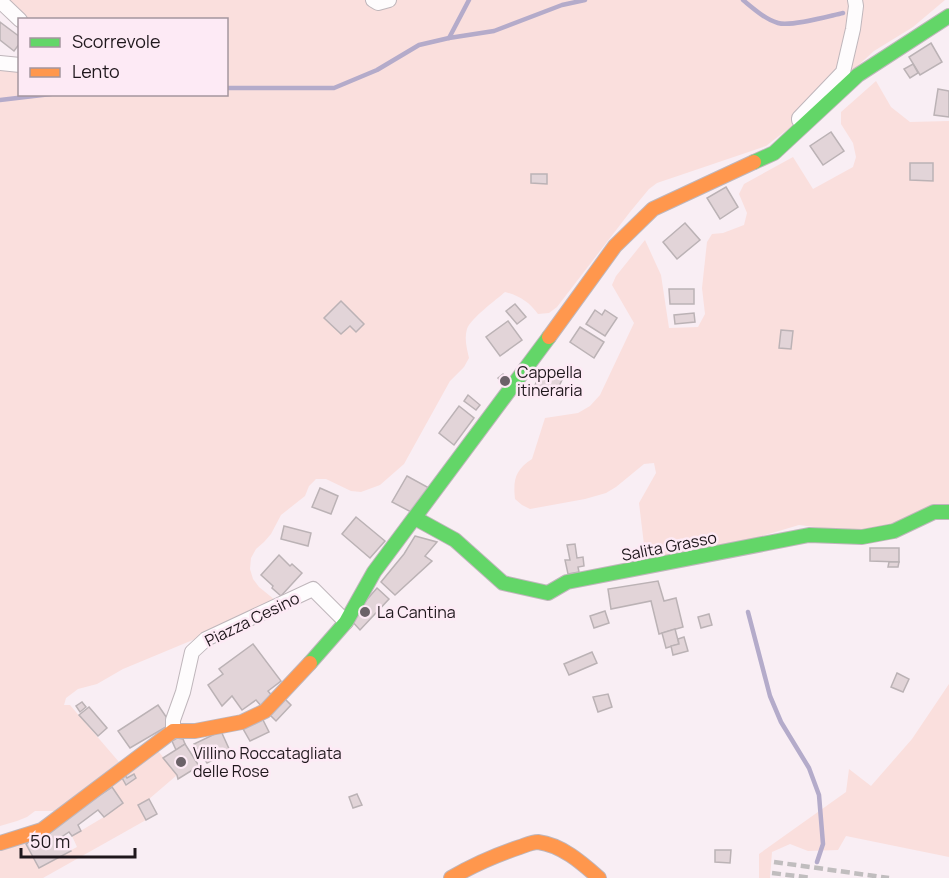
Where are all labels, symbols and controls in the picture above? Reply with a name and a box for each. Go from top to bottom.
legend [18,18,228,96]
text: Scorrevole [72,29,161,53]
text: Lento [72,59,120,83]
place label: Cappella itineraria [517,361,582,401]
marker: Cappella itineraria [498,374,512,388]
street label: Salita Grasso [619,526,719,566]
street label: Piazza Cesino [201,587,303,651]
place label: La Cantina [377,601,456,623]
marker: La Cantina [358,605,372,619]
place label: Villino Roccatagliata delle Rose [193,742,342,782]
marker: Villino Roccatagliata delle Rose [174,755,188,769]
scale bar [21,821,135,859]
text: 50 m [30,829,70,853]

